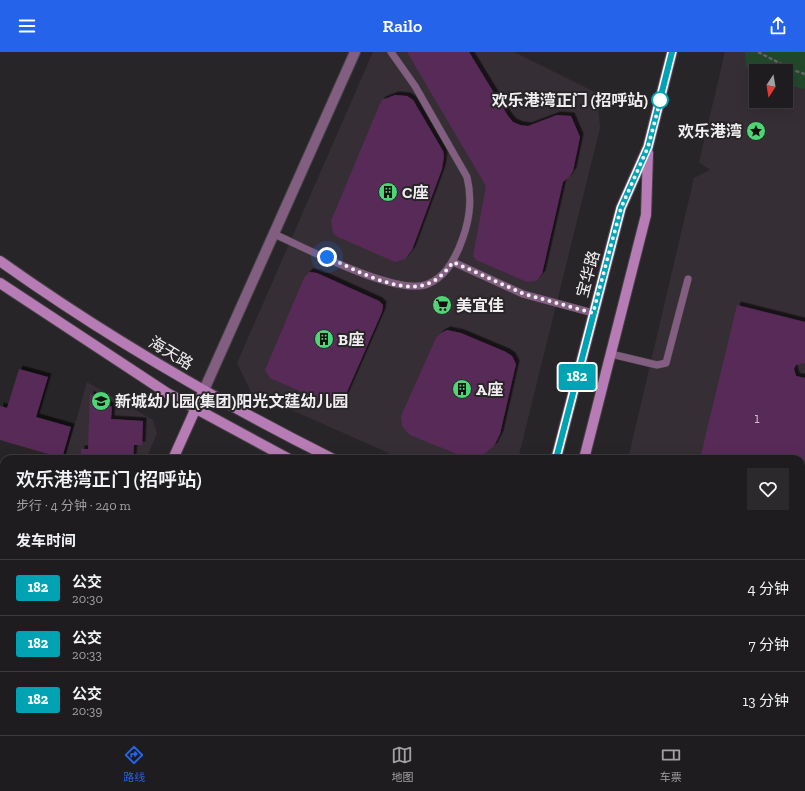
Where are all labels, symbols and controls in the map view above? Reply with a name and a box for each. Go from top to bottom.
icon: menu [16,15,38,37]
text: Railo [383,15,422,37]
icon: share [767,15,789,37]
north arrow [749,64,793,108]
map controls [749,64,793,108]
place label: 欢乐港湾正门 (招呼站) [492,91,648,110]
marker: 欢乐港湾正门 (招呼站) [651,91,669,109]
place icon: 欢乐港湾 [745,120,767,142]
place label: 欢乐港湾 [678,122,742,141]
building icon: C座 [377,181,399,203]
place label: C座 [402,183,428,202]
your location [317,247,337,267]
street label: 宝华路 [573,248,603,300]
supermarket icon: 美宜佳 [431,294,453,316]
place label: 美宜佳 [456,296,504,315]
building icon: B座 [313,328,335,350]
place label: B座 [338,330,364,349]
street label: 海天路 [146,332,196,374]
line badge: 182 [554,364,600,390]
text: 182 [567,368,587,385]
building icon: A座 [451,378,473,400]
place label: A座 [476,380,503,399]
school or university icon: 新城幼儿园(集团)阳光文莛幼儿园 [90,390,112,412]
place label: 新城幼儿园(集团)阳光文莛幼儿园 [115,392,348,411]
house number: 1 [754,410,760,427]
text: 欢乐港湾正门 (招呼站) [16,468,202,491]
button: heart [747,468,789,510]
text: 步行 · 4 分钟 · 240 m [16,498,131,513]
text: 发车时间 [16,532,76,550]
text: 公交 [72,573,102,591]
text: 182 [28,579,48,596]
text: 4 分钟 [748,580,789,598]
text: 20:30 [72,591,103,606]
text: 公交 [72,629,102,647]
text: 182 [28,635,48,652]
text: 7 分钟 [749,636,789,654]
text: 20:33 [72,647,102,662]
text: 公交 [72,685,102,703]
text: 182 [28,691,48,708]
text: 13 分钟 [742,692,789,710]
text: 20:39 [72,703,102,718]
tab: 路线 [123,744,145,784]
tab: 地图 [391,744,413,784]
tab: 车票 [660,744,682,784]

